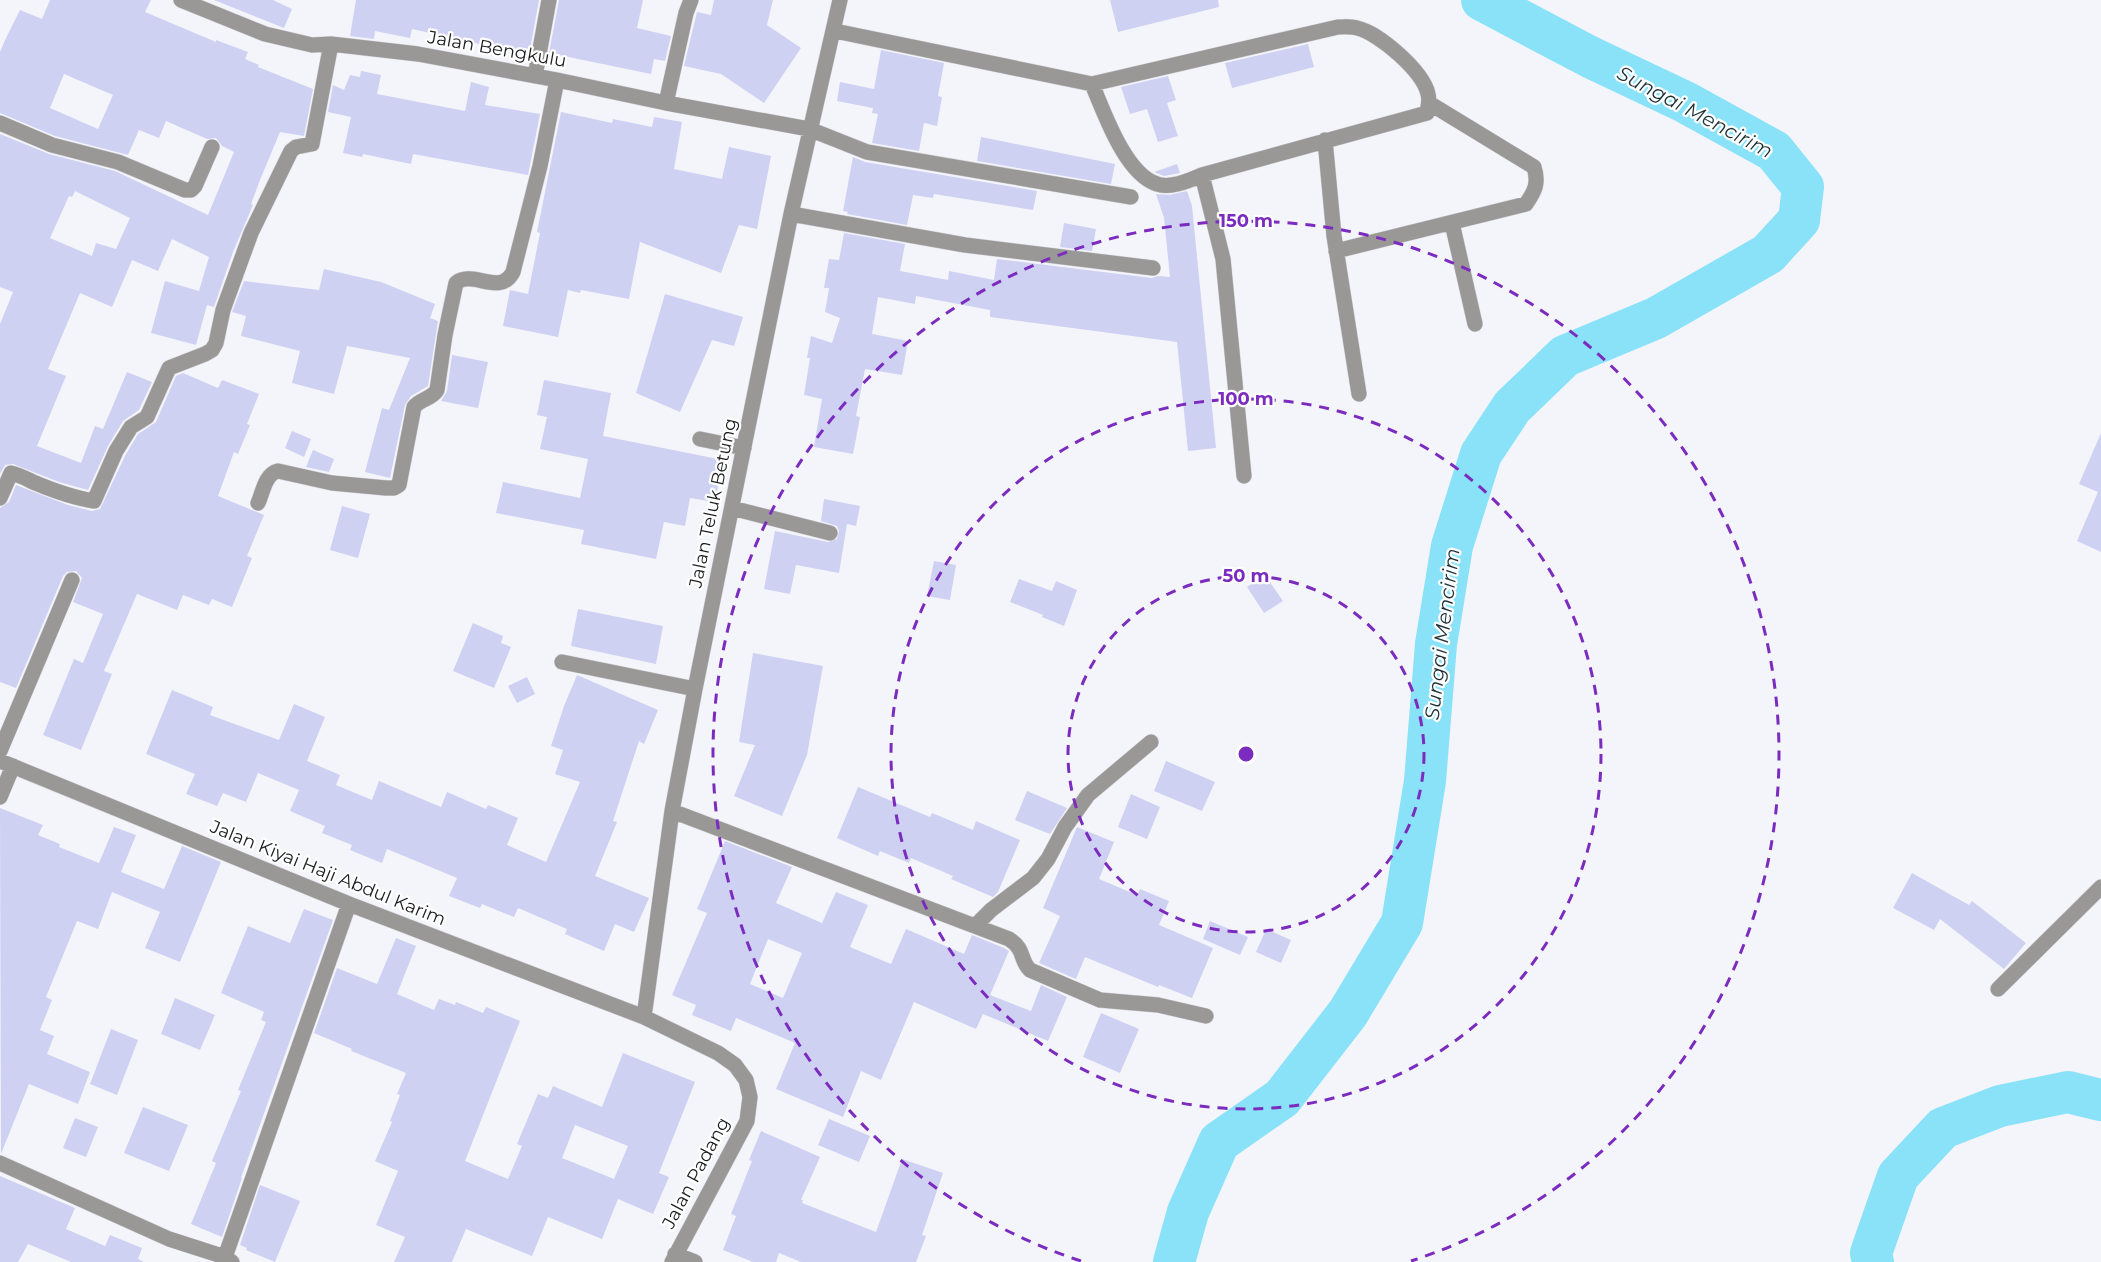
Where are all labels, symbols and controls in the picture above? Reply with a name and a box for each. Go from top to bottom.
street label: Jalan Bengkulu [425,26,568,72]
water label: Sungai Mencirim [1613,61,1777,163]
text: 150 m [1219,210,1273,232]
text: 100 m [1218,388,1274,410]
street label: Jalan Teluk Betung [684,416,742,591]
water label: Sungai Mencirim [1420,547,1464,721]
text: 50 m [1223,565,1269,587]
centre of rings [1236,744,1256,764]
street label: Jalan Kiyai Haji Abdul Karim [206,815,449,930]
street label: Jalan Padang [657,1114,734,1233]

